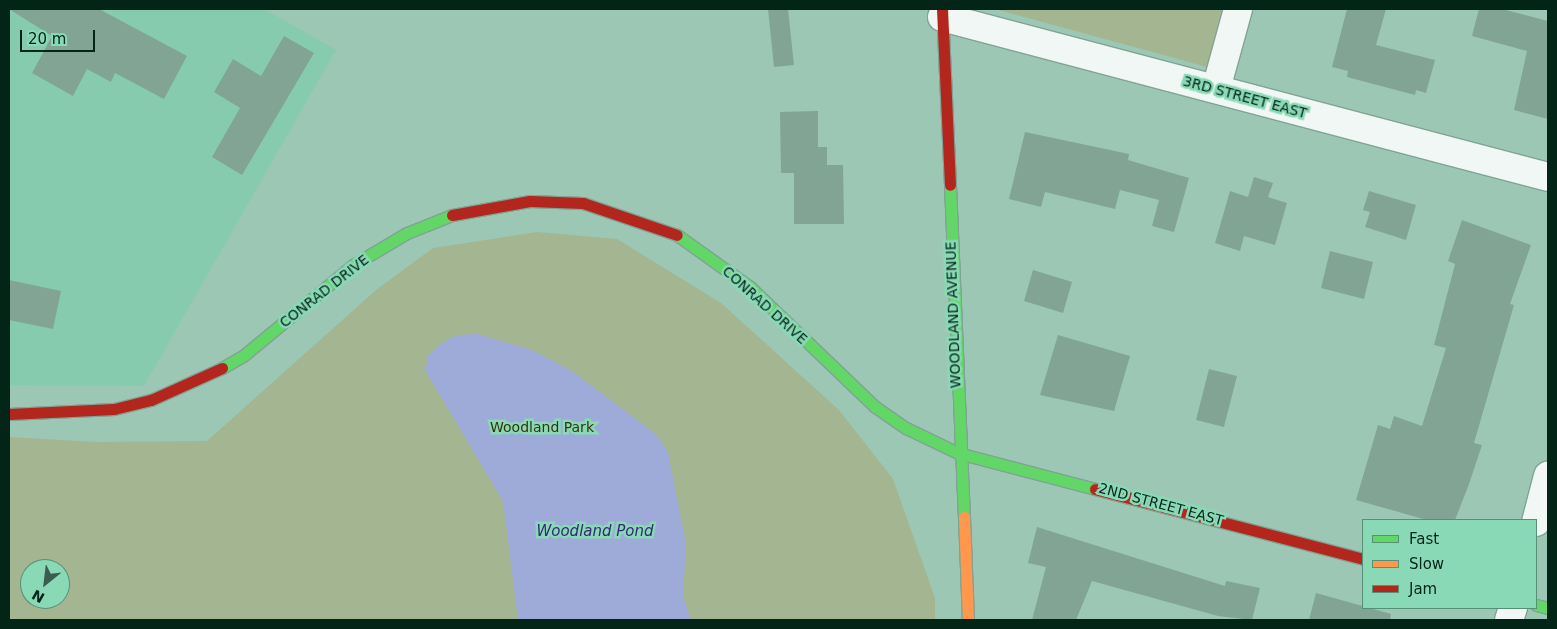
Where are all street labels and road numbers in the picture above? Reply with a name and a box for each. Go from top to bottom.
street label: 3RD STREET EAST [1181,72,1309,122]
street label: WOODLAND AVENUE [942,241,964,389]
street label: CONRAD DRIVE [276,251,372,331]
street label: CONRAD DRIVE [719,263,811,347]
street label: 2ND STREET EAST [1097,479,1225,529]

